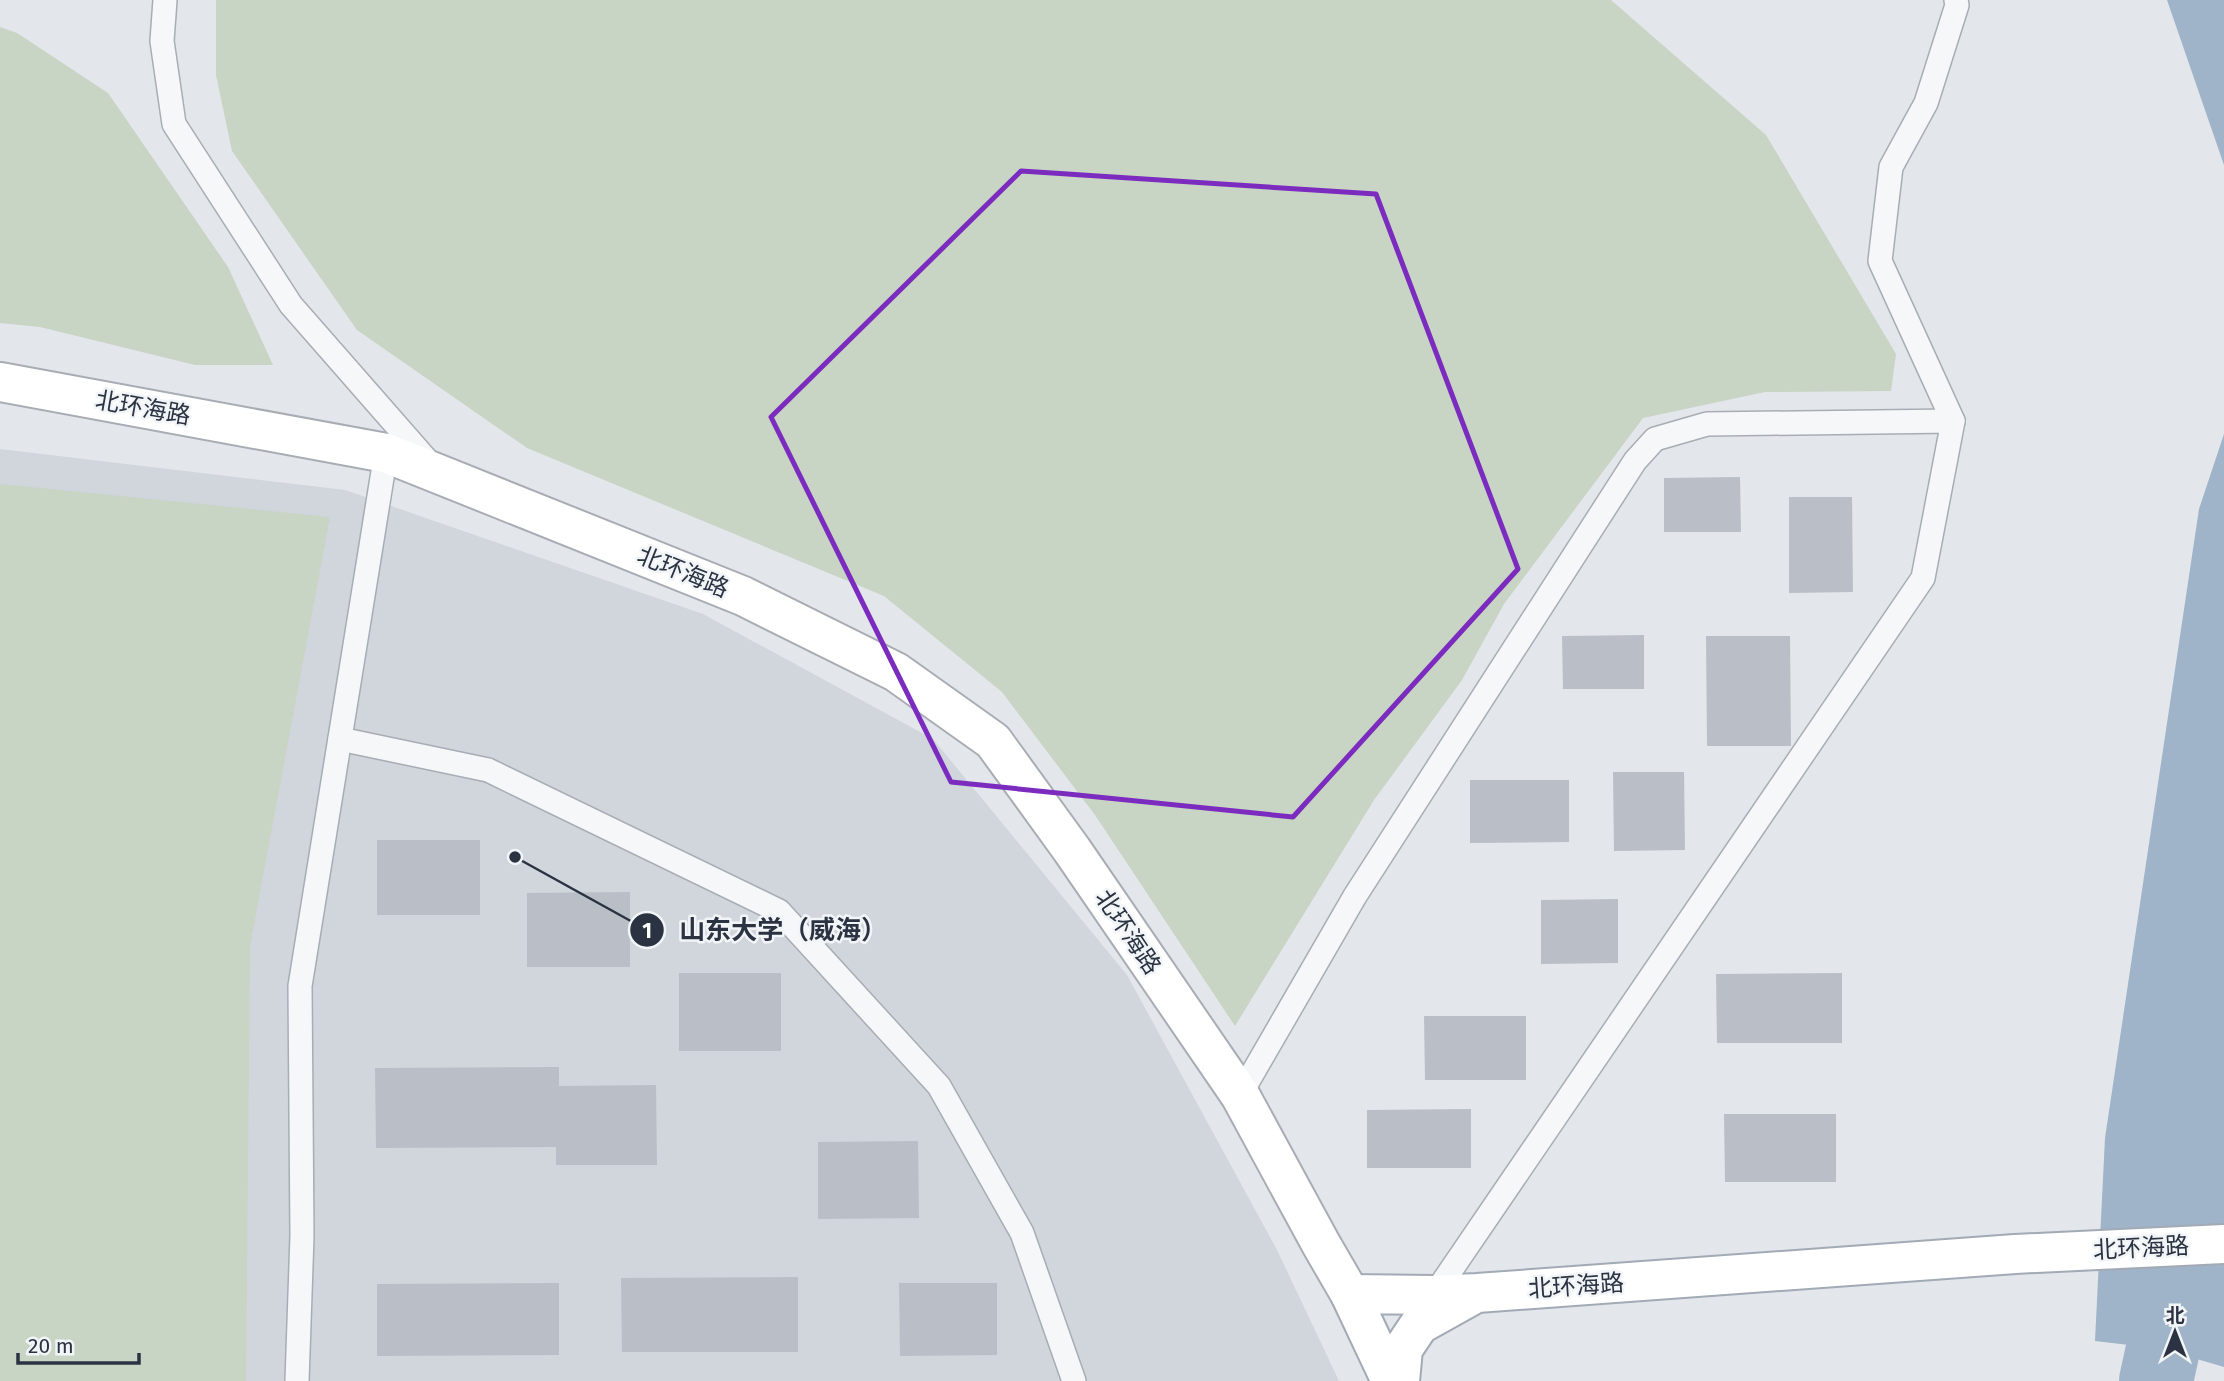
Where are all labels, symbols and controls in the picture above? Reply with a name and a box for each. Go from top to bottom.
street label: 北环海路 [93,386,193,430]
street label: 北环海路 [633,541,733,603]
street label: 北环海路 [1090,884,1166,980]
callout: 山东大学（威海） [630,907,901,954]
text: 山东大学（威海） [679,915,887,946]
text: 1 [642,918,652,944]
street label: 北环海路 [2092,1232,2190,1264]
street label: 北环海路 [1527,1269,1625,1303]
north arrow [2140,1297,2210,1367]
text: 北 [2165,1304,2185,1327]
scale bar [18,1322,138,1366]
text: 20 m [28,1333,74,1359]

